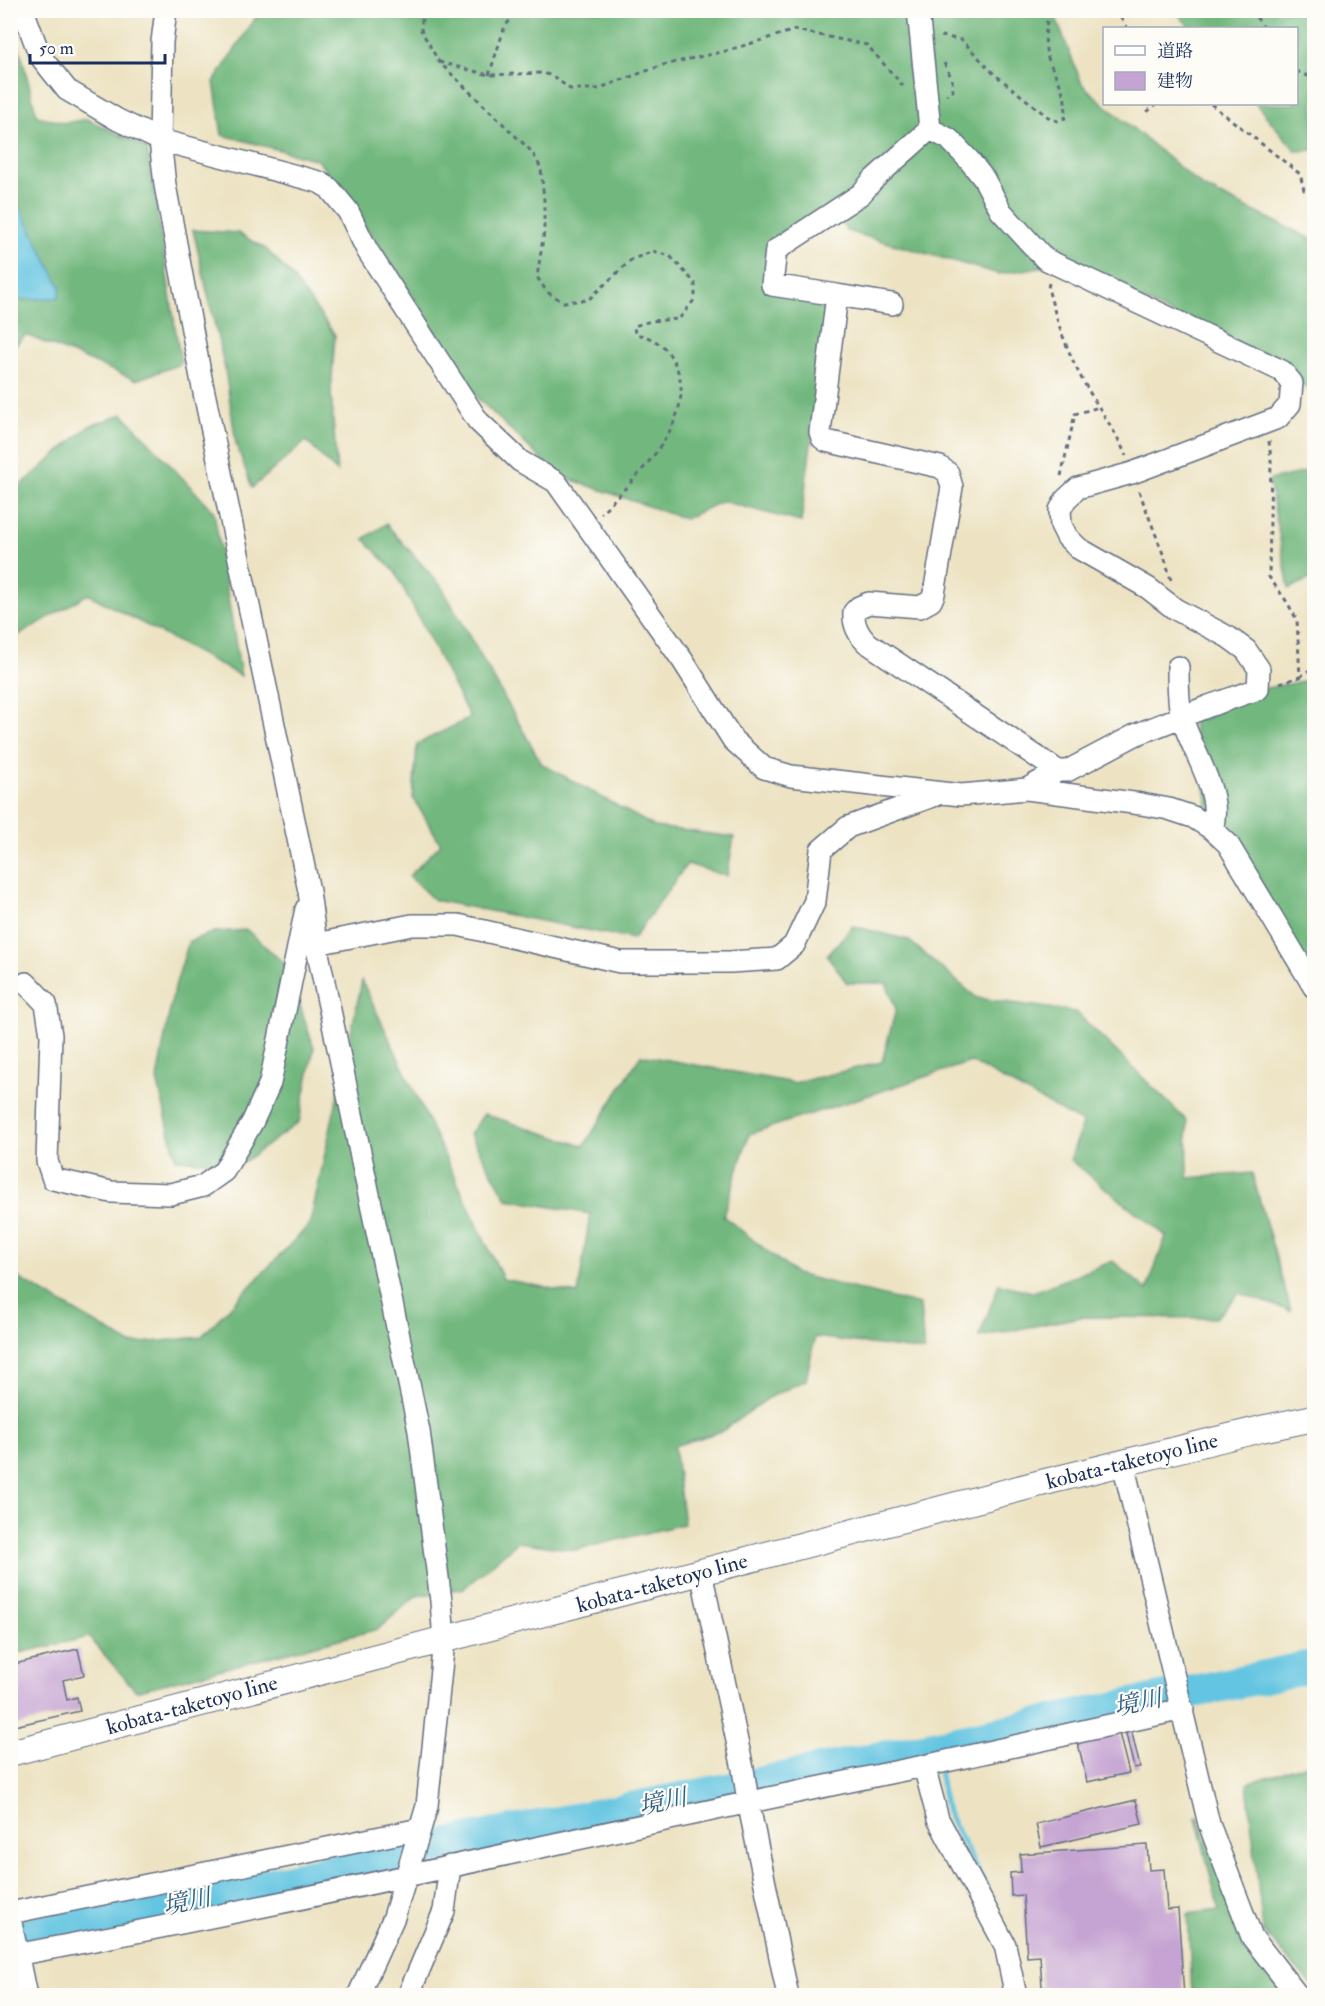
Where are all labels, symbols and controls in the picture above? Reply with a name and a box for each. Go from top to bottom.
scale bar [30,27,165,65]
legend [1103,27,1298,105]
text: 50 m [39,37,74,60]
text: 道路 [1157,40,1193,63]
text: 建物 [1157,70,1193,93]
street label: kobata-taketoyo line [1043,1426,1221,1496]
street label: kobata-taketoyo line [573,1547,751,1619]
street label: kobata-taketoyo line [103,1669,281,1741]
water label: 境川 [1111,1682,1168,1723]
water label: 境川 [636,1781,693,1822]
water label: 境川 [160,1881,217,1922]

